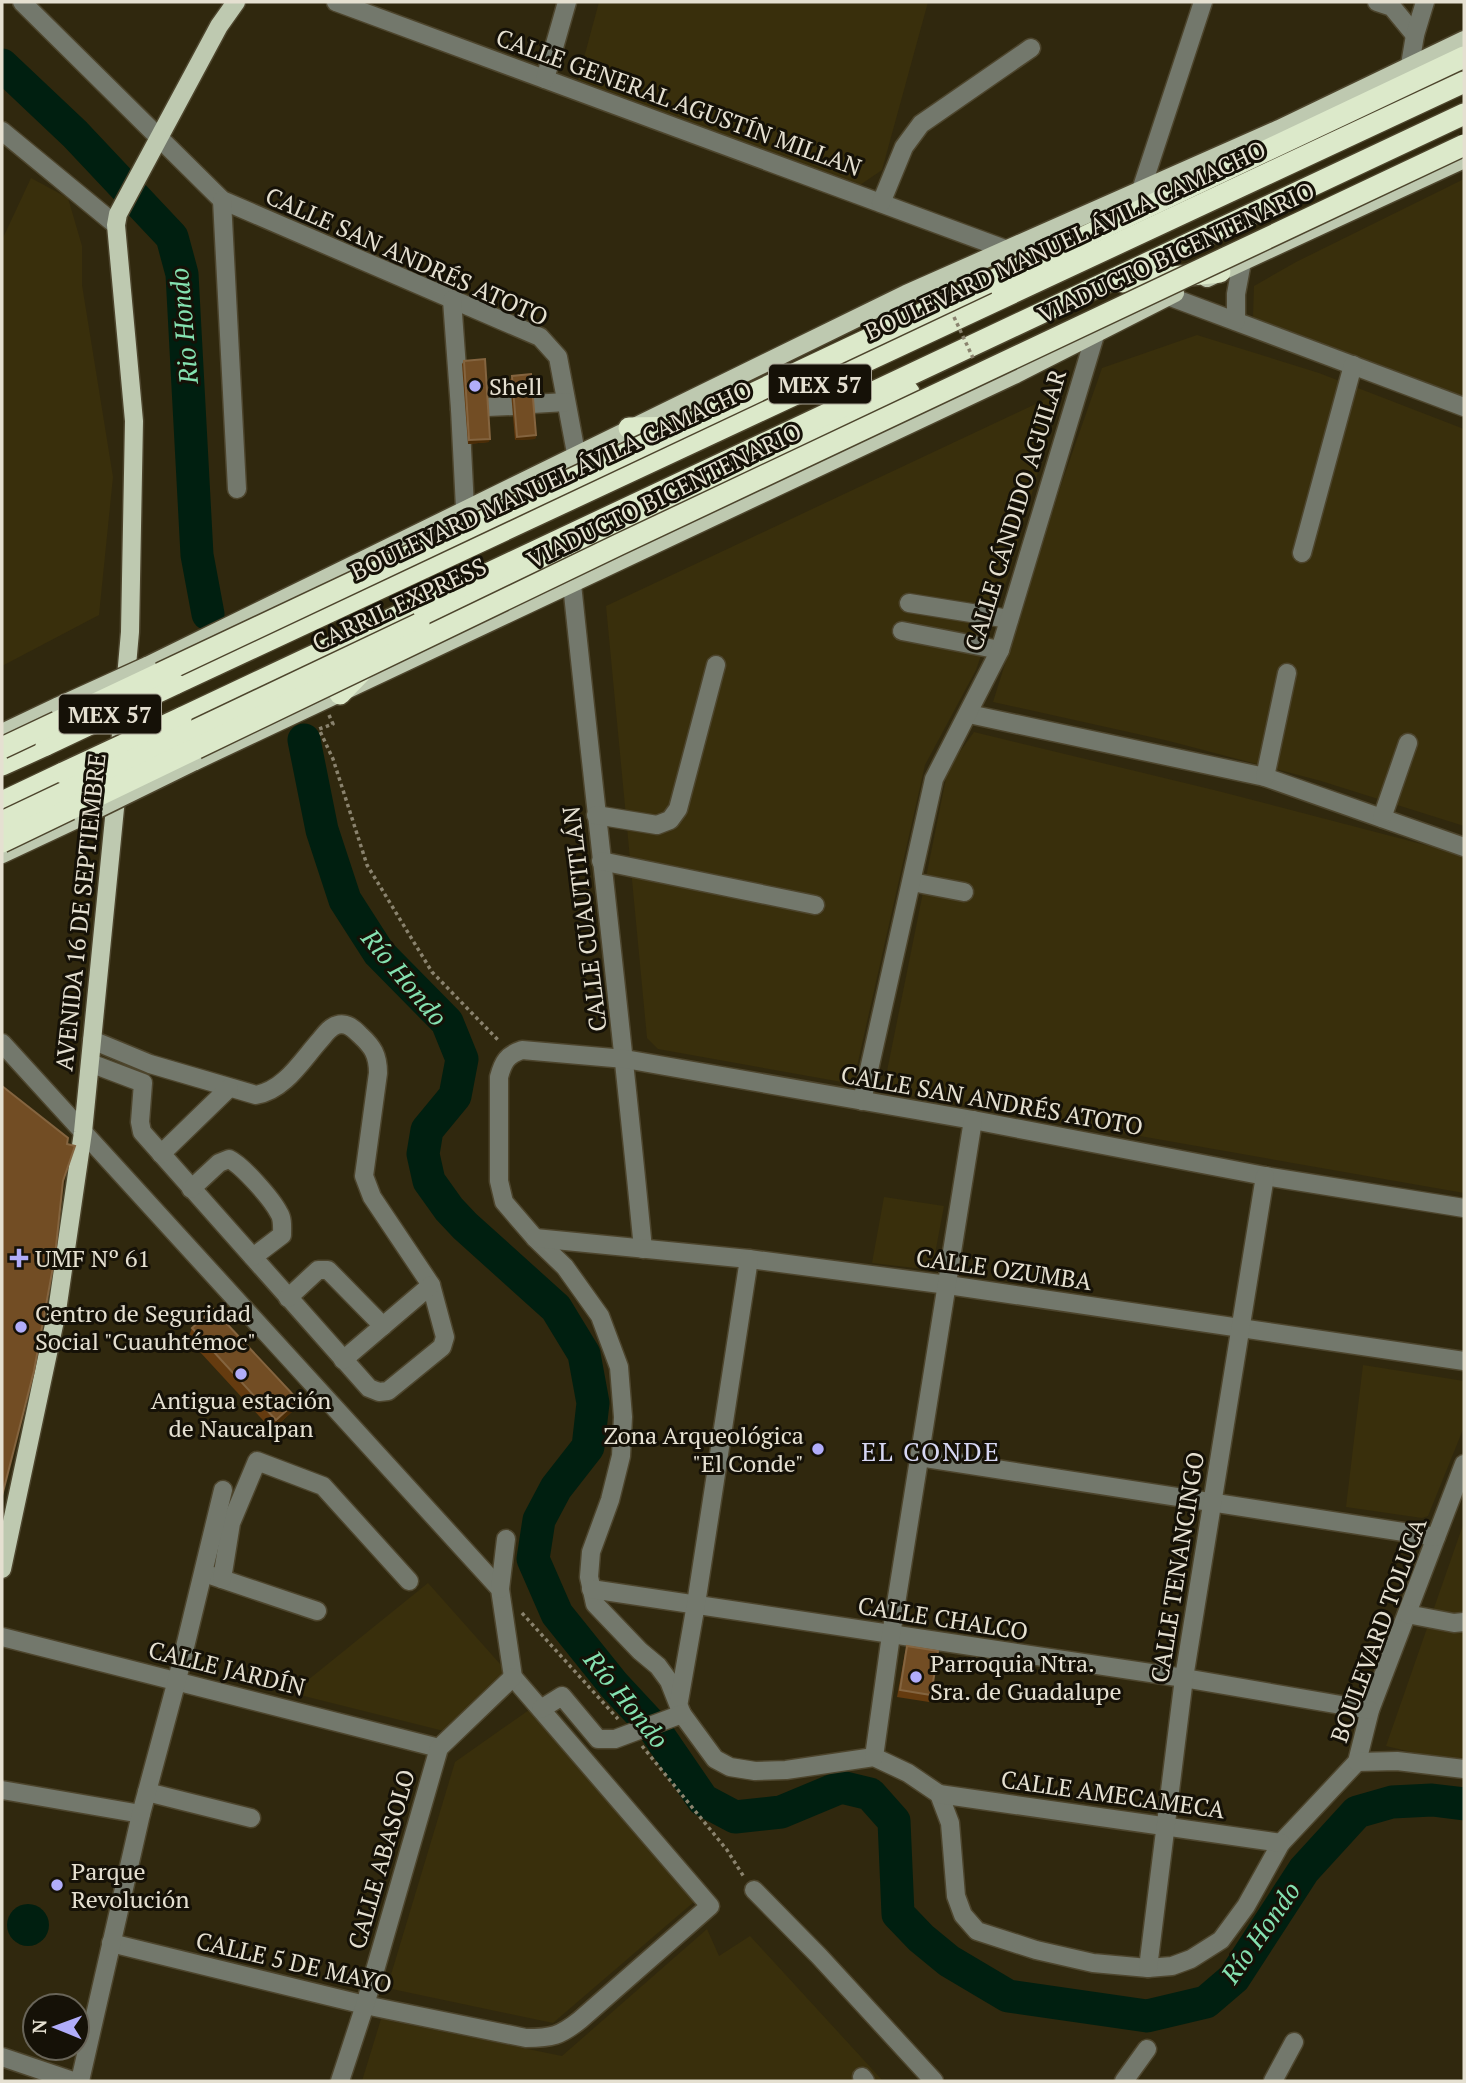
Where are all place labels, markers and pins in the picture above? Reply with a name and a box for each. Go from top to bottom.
place label: Shell [489,370,542,402]
marker: Shell [467,378,483,394]
place label: UMF Nº 61 [35,1242,150,1274]
marker: UMF Nº 61 [9,1248,29,1268]
place label: Centro de Seguridad Social "Cuauhtémoc" [35,1297,256,1357]
marker: Centro de Seguridad Social "Cuauhtémoc" [13,1319,29,1335]
marker: Antigua estación de Naucalpan [233,1366,249,1382]
place label: Antigua estación de Naucalpan [151,1384,331,1444]
place label: Zona Arqueológica "El Conde" [603,1419,804,1479]
marker: Zona Arqueológica "El Conde" [810,1441,826,1457]
place label: Parroquia Ntra. Sra. de Guadalupe [930,1647,1122,1707]
marker: Parroquia Ntra. Sra. de Guadalupe [908,1669,924,1685]
place label: Parque Revolución [71,1855,189,1915]
marker: Parque Revolución [49,1877,65,1893]

